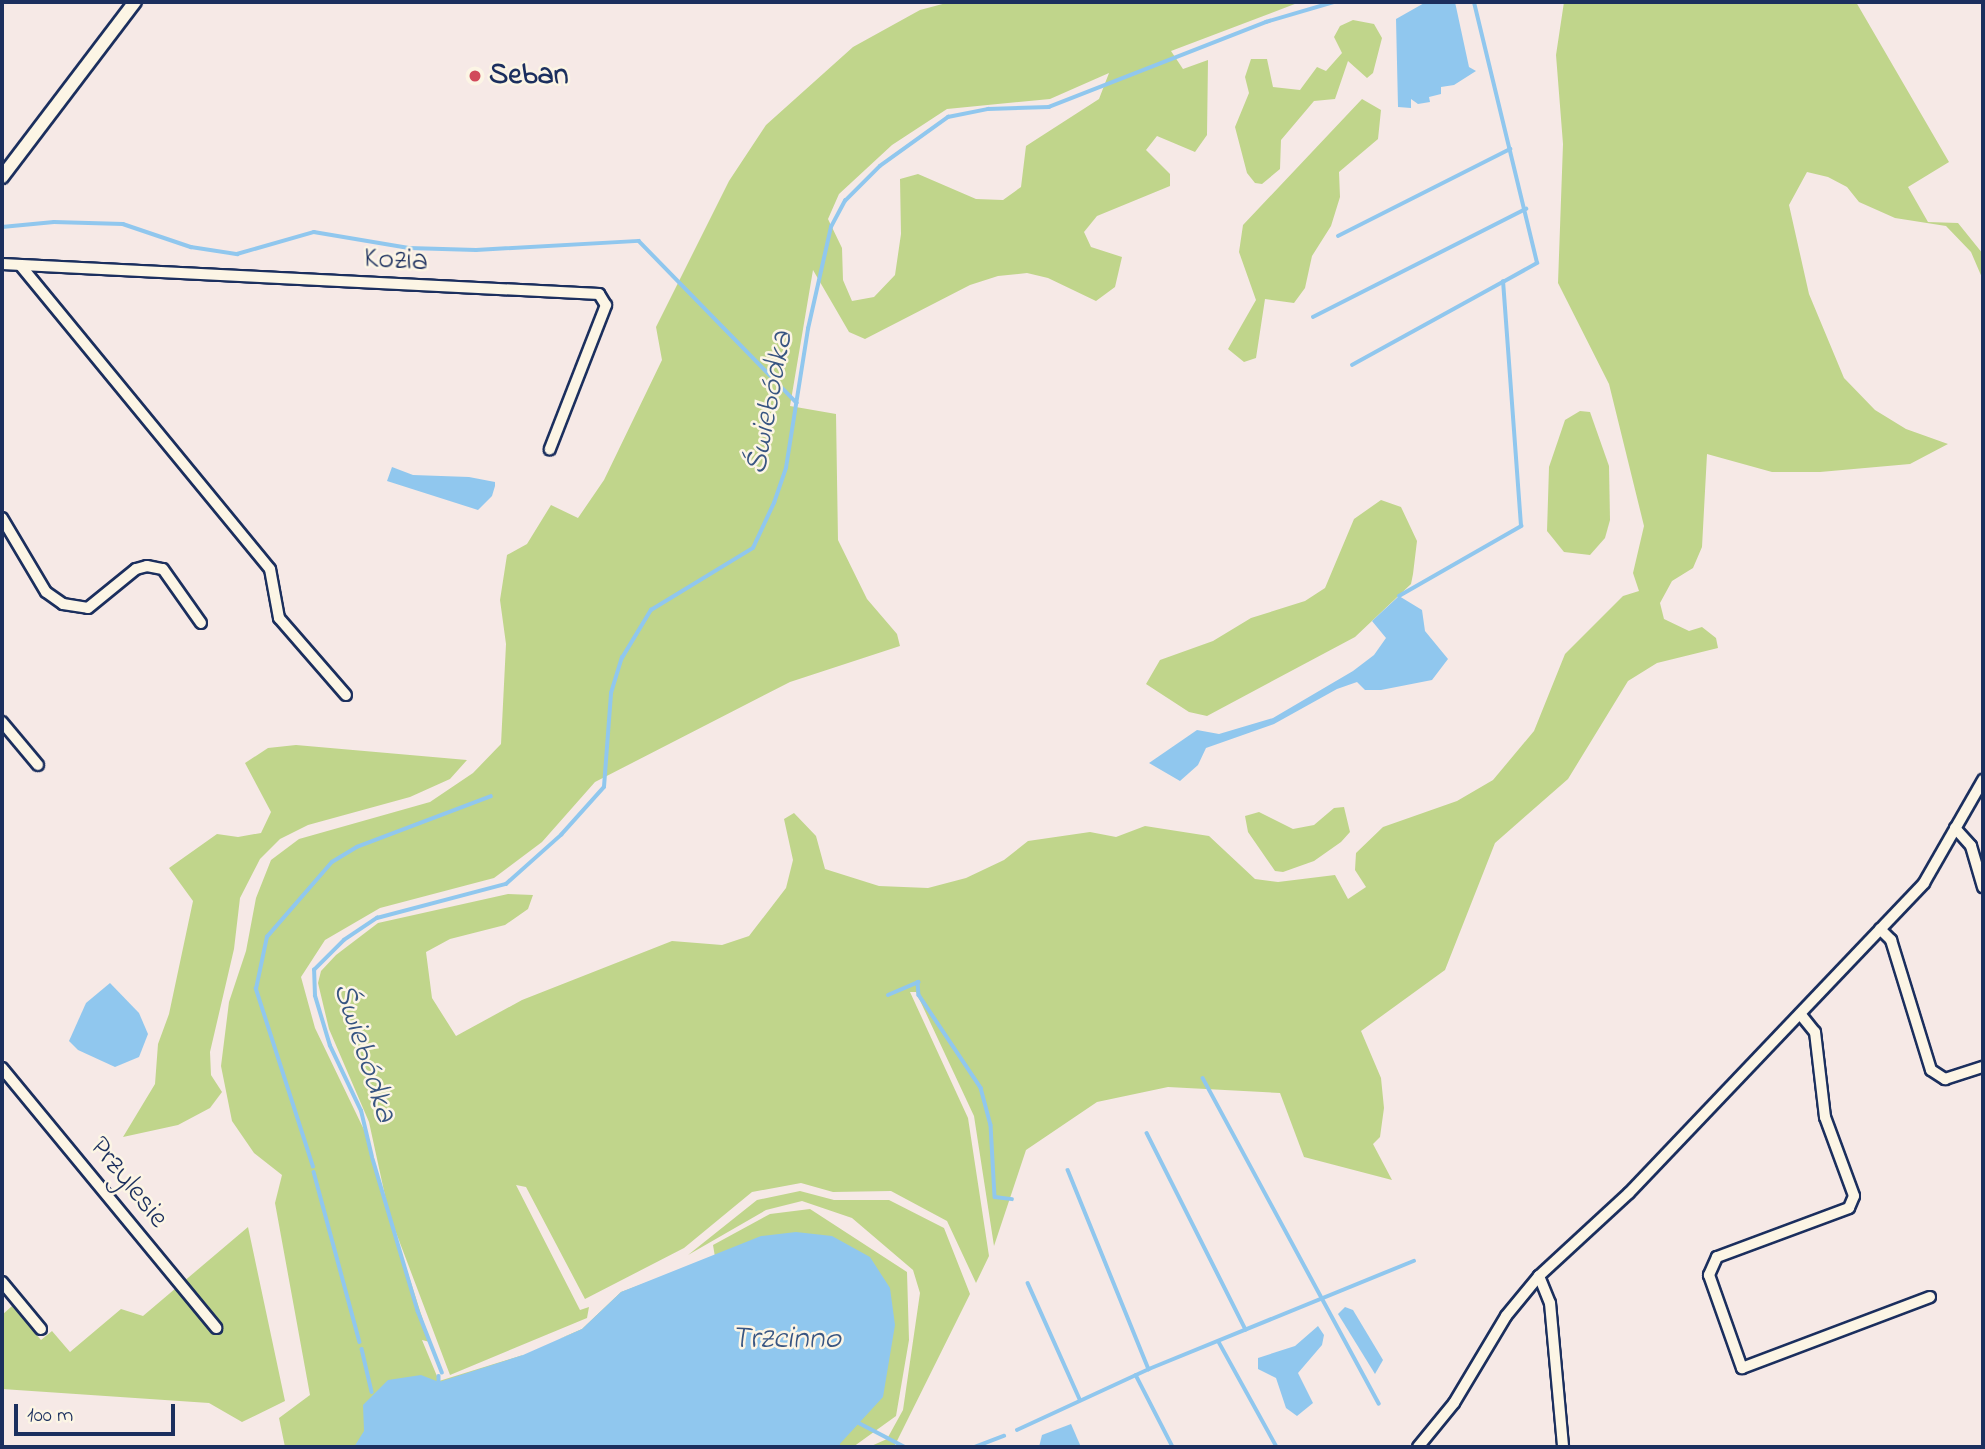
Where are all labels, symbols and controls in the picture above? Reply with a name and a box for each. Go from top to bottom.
place label: Seban [489,58,569,94]
marker: Seban [467,68,483,84]
street label: Kozia [363,241,429,281]
water label: Świebódka [738,328,804,478]
water label: Świebódka [322,978,404,1128]
street label: Przylesie [80,1130,176,1236]
water label: Trzcinno [731,1321,841,1359]
scale bar [18,1390,178,1434]
text: 100 m [27,1401,73,1431]

